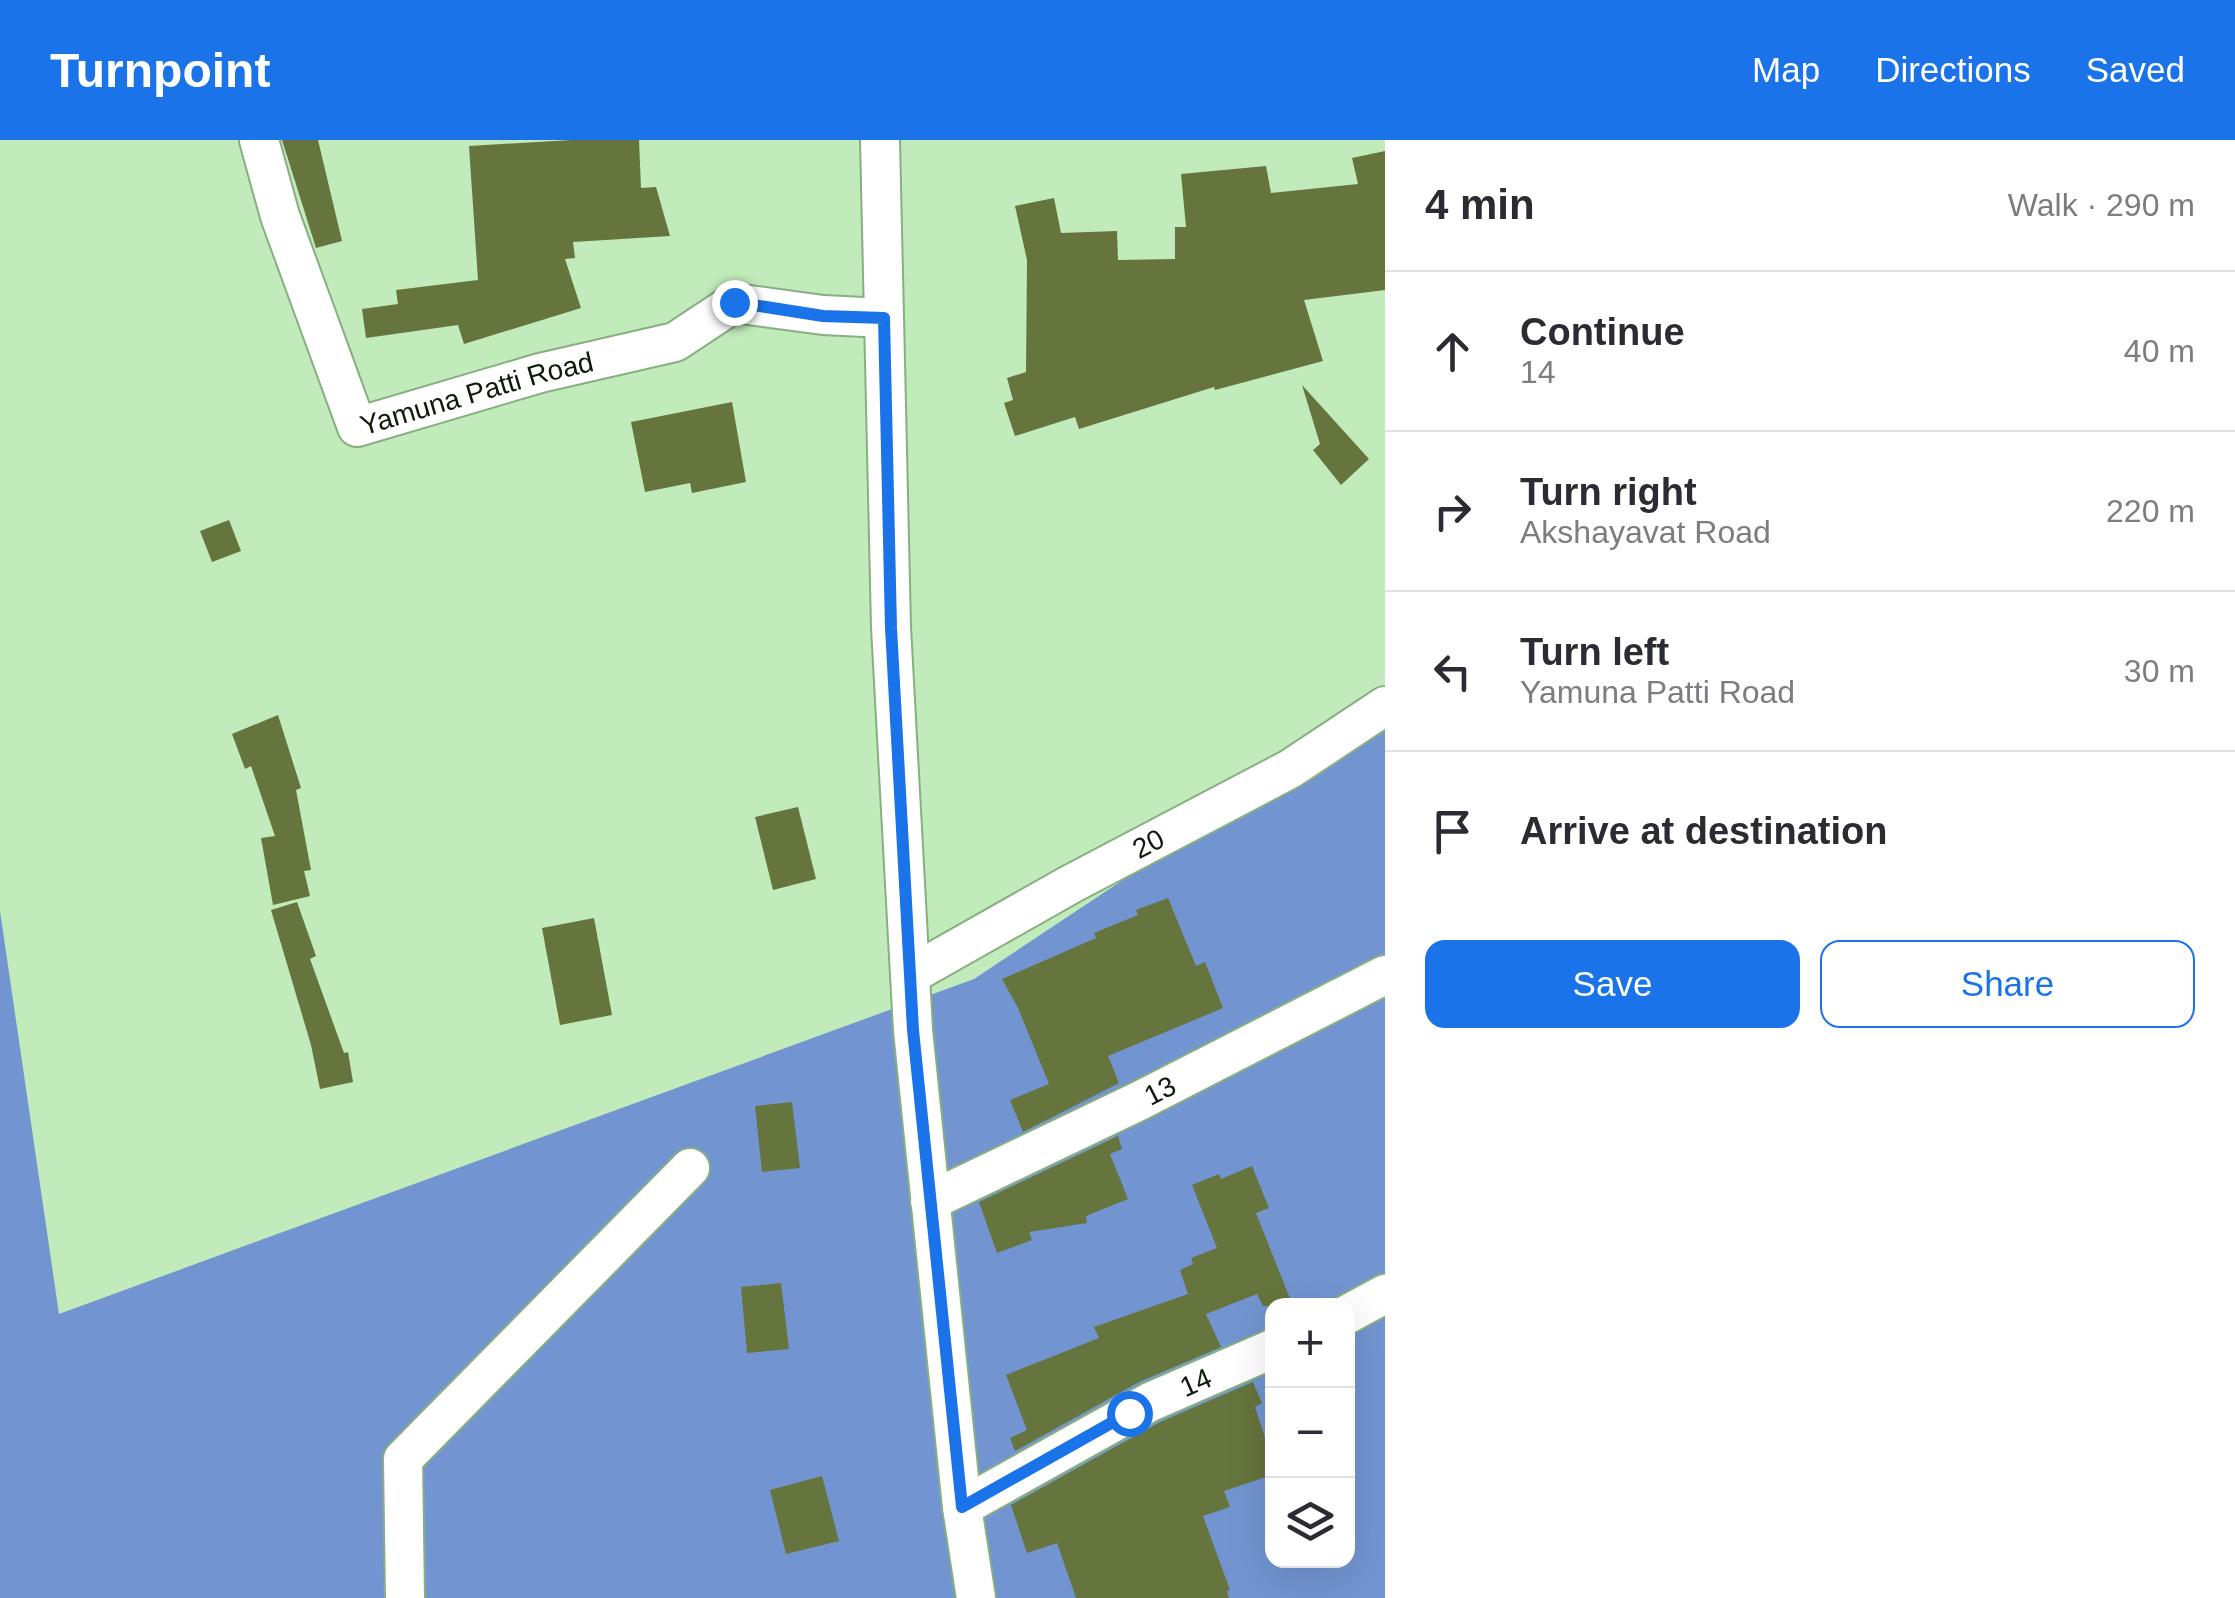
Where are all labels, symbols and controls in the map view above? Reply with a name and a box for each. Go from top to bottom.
text: Turnpoint [50,44,270,97]
text: Map [1752,50,1820,89]
text: Directions [1875,50,2031,89]
text: Saved [2086,50,2185,89]
text: 4 min [1425,181,1535,228]
text: Walk · 290 m [2008,187,2195,223]
route end [712,280,758,326]
text: Continue [1520,311,1685,353]
icon: ahead [1425,324,1480,379]
text: 40 m [2124,333,2195,369]
street label: Yamuna Patti Road [357,346,596,441]
text: 14 [1520,354,1556,390]
text: Turn right [1520,471,1697,513]
icon: right [1425,484,1480,539]
text: 220 m [2106,493,2195,529]
text: Akshayavat Road [1520,514,1771,550]
text: Turn left [1520,631,1669,673]
icon: left [1425,644,1480,699]
text: 30 m [2124,653,2195,689]
text: Yamuna Patti Road [1520,674,1795,710]
icon: arrive [1425,804,1480,859]
text: Arrive at destination [1520,810,1887,852]
street label: 20 [1127,823,1169,864]
button: Save [1425,940,1800,1028]
button: Share [1820,940,2195,1028]
street label: 13 [1139,1069,1181,1111]
map controls [1265,1298,1355,1568]
button: + [1265,1298,1355,1388]
street label: 14 [1175,1362,1216,1403]
button: − [1265,1388,1355,1478]
route start [1107,1391,1153,1437]
button: layers [1265,1478,1355,1568]

